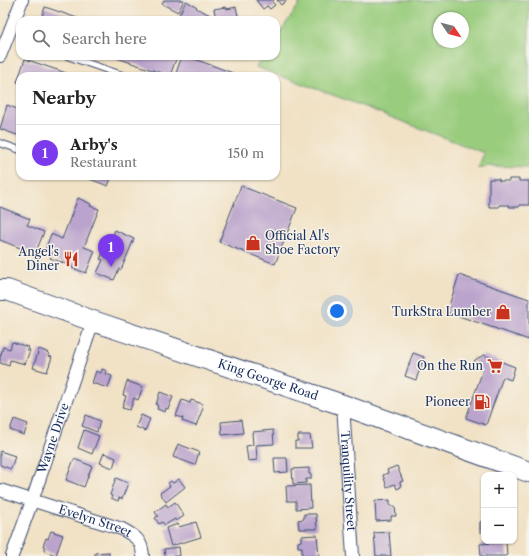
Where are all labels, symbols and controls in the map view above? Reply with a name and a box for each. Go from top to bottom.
north arrow [433,12,469,48]
search box [16,16,280,60]
icon: search [30,27,52,49]
text: Search here [62,29,147,48]
text: Nearby [32,88,96,108]
text: Arby's [70,135,118,154]
text: 1 [42,145,48,161]
text: 150 m [228,145,264,161]
text: Restaurant [70,154,137,170]
place label: Official Al's Shoe Factory [265,228,341,257]
pin: 1 [98,234,124,267]
shop icon: Official Al's Shoe Factory [244,234,262,252]
place label: Angel's Diner [17,244,59,273]
restaurant icon: Angel's Diner [62,250,80,268]
your location [327,301,347,321]
shop icon: TurkStra Lumber [494,303,512,321]
place label: TurkStra Lumber [392,304,491,319]
street label: King George Road [216,356,321,403]
supermarket icon: On the Run [486,357,504,375]
place label: On the Run [417,358,483,373]
fuel station icon: Pioneer [473,393,491,411]
place label: Pioneer [425,394,470,409]
street label: Wayne Drive [34,400,72,476]
street label: Tranquility Street [338,430,359,532]
map controls [481,472,517,544]
button: + [481,472,517,508]
street label: Evelyn Street [57,501,136,540]
button: − [481,508,517,544]

